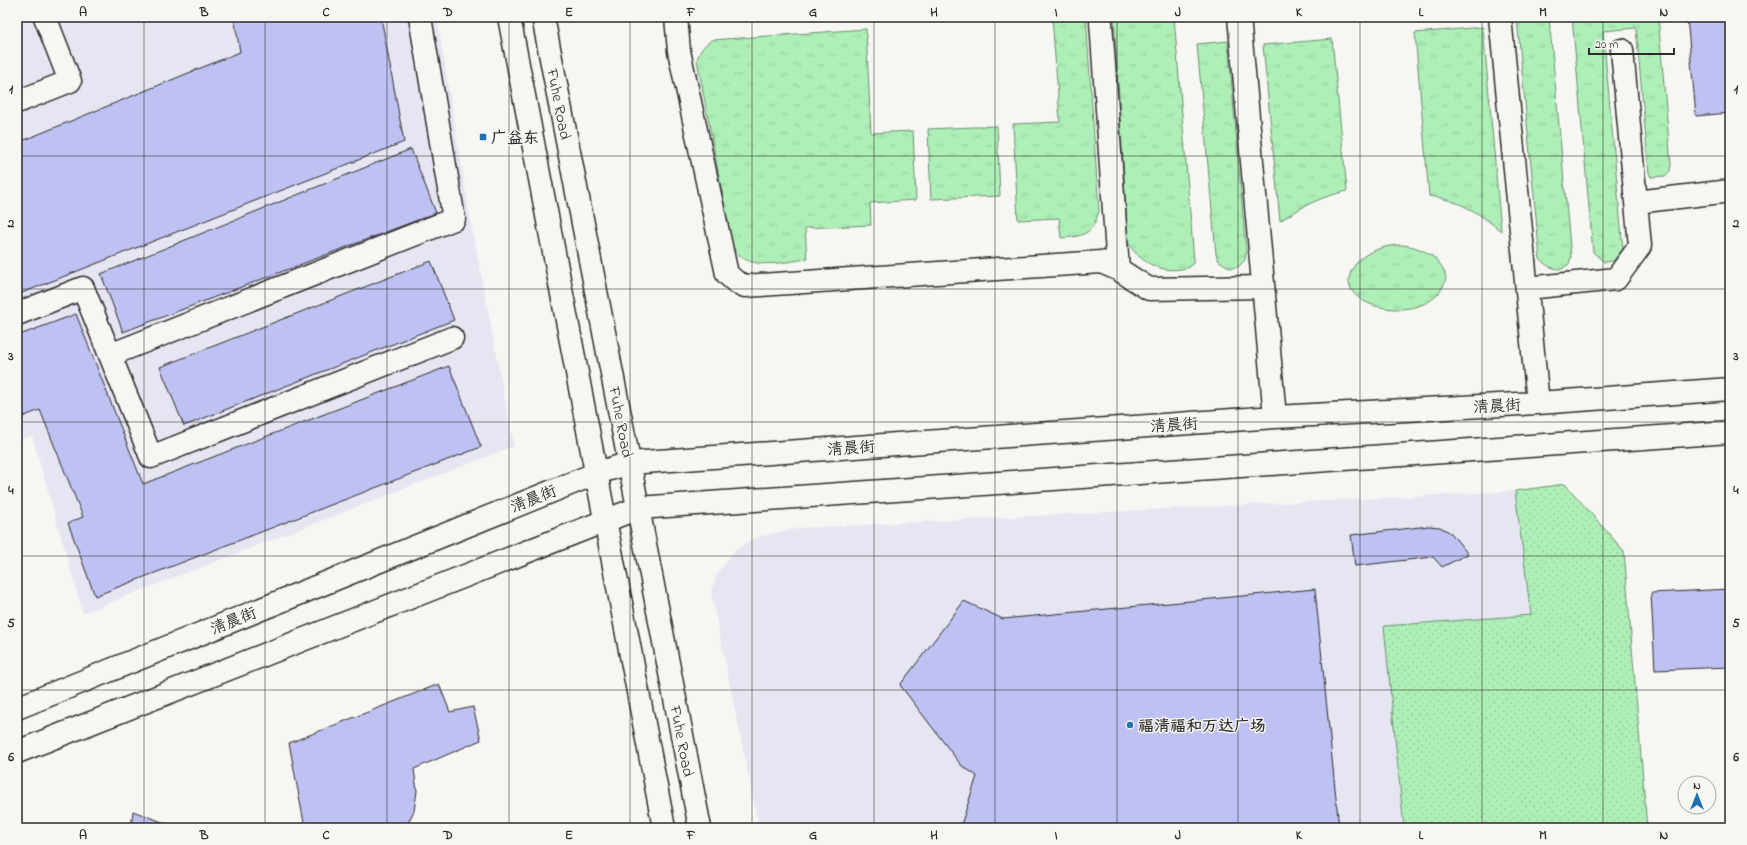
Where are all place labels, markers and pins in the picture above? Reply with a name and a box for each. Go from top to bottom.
place label: 广益东 [491,127,539,151]
marker: 广益东 [478,132,488,142]
place label: 福清福和万达广场 [1138,715,1266,739]
marker: 福清福和万达广场 [1125,720,1135,730]

